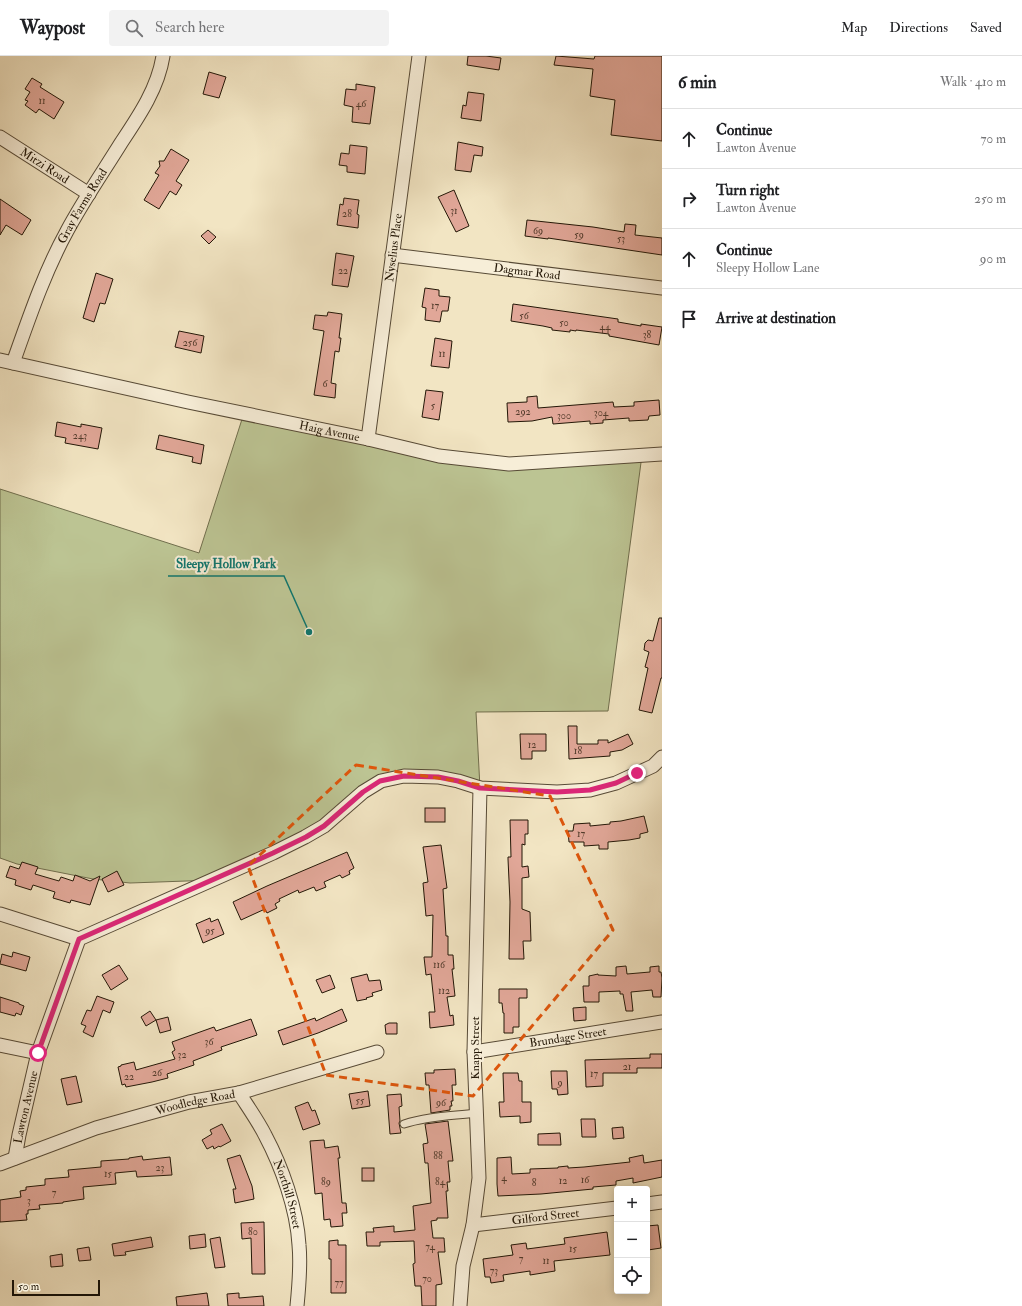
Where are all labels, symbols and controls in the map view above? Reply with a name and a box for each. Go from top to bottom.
search box [109,10,389,46]
text: Waypost [20,16,85,40]
icon: search [123,17,145,39]
text: Search here [155,18,224,37]
text: Map [841,19,867,36]
text: Directions [889,19,948,36]
text: Saved [970,19,1002,36]
text: 6 min [678,72,717,93]
text: Walk · 410 m [940,74,1006,90]
house number: 11 [38,95,46,107]
house number: 46 [356,98,367,110]
text: Continue [716,121,772,140]
icon: ahead [678,128,700,150]
text: 70 m [981,131,1006,147]
text: Lawton Avenue [716,140,796,156]
street label: Mitzi Road [17,145,72,187]
street label: Gray Farms Road [55,166,111,246]
text: Turn right [716,181,779,200]
icon: right [678,188,700,210]
text: 250 m [974,191,1006,207]
text: Lawton Avenue [716,200,796,216]
house number: 31 [450,205,458,217]
house number: 28 [342,208,352,220]
street label: Nyselius Place [382,213,406,283]
house number: 69 [533,225,543,237]
house number: 59 [574,229,584,241]
house number: 53 [617,233,625,245]
text: Continue [716,241,772,260]
icon: ahead [678,248,700,270]
text: 90 m [980,251,1006,267]
street label: Dagmar Road [493,260,561,284]
text: Sleepy Hollow Lane [716,260,819,276]
house number: 22 [338,265,348,277]
house number: 17 [431,300,439,312]
icon: arrive [678,308,700,330]
text: Arrive at destination [716,309,836,328]
house number: 56 [519,310,530,322]
house number: 50 [559,317,569,329]
house number: 44 [600,321,611,333]
house number: 38 [643,329,652,341]
house number: 256 [183,337,198,349]
house number: 11 [438,348,446,360]
house number: 6 [322,378,328,390]
house number: 5 [431,400,436,412]
house number: 292 [515,406,531,418]
house number: 304 [594,407,609,419]
house number: 300 [557,410,571,422]
street label: Haig Avenue [298,418,361,445]
house number: 243 [73,430,87,442]
callout: Sleepy Hollow Park [168,551,284,576]
text: Sleepy Hollow Park [176,556,277,573]
house number: 12 [528,739,536,751]
house number: 18 [574,745,582,757]
route end [628,764,646,782]
house number: 17 [577,828,585,840]
house number: 95 [204,925,215,937]
house number: 116 [433,959,446,971]
house number: 112 [438,985,450,997]
street label: Knapp Street [468,1016,483,1080]
street label: Brundage Street [528,1024,608,1051]
house number: 36 [205,1036,214,1048]
route start [29,1044,47,1062]
house number: 32 [178,1049,186,1061]
house number: 21 [623,1061,632,1073]
house number: 26 [152,1067,163,1079]
house number: 17 [590,1068,598,1080]
street label: Lawton Avenue [11,1069,42,1145]
house number: 22 [124,1071,134,1083]
house number: 9 [556,1077,563,1089]
street label: Woodledge Road [153,1087,236,1119]
house number: 55 [356,1095,365,1107]
house number: 96 [435,1097,447,1109]
house number: 88 [433,1150,443,1162]
street label: Northill Street [270,1157,304,1230]
house number: 23 [156,1162,165,1174]
house number: 15 [104,1168,113,1180]
house number: 4 [501,1172,507,1184]
house number: 16 [581,1174,590,1186]
house number: 12 [559,1175,567,1187]
house number: 89 [321,1176,331,1188]
house number: 84 [435,1176,446,1188]
house number: 8 [532,1177,537,1189]
map controls [614,1186,650,1294]
button: + [614,1186,650,1222]
house number: 7 [52,1187,57,1199]
house number: 3 [27,1195,31,1207]
street label: Gilford Street [511,1206,580,1228]
button: − [614,1222,650,1258]
house number: 80 [248,1226,258,1238]
house number: 74 [425,1241,435,1253]
house number: 15 [569,1243,578,1255]
house number: 7 [519,1253,524,1265]
house number: 11 [542,1255,550,1267]
button: locate [614,1258,650,1294]
house number: 73 [490,1265,498,1277]
house number: 70 [422,1273,432,1285]
house number: 77 [334,1277,344,1289]
scale bar [12,1278,100,1297]
text: 50 m [18,1280,39,1293]

